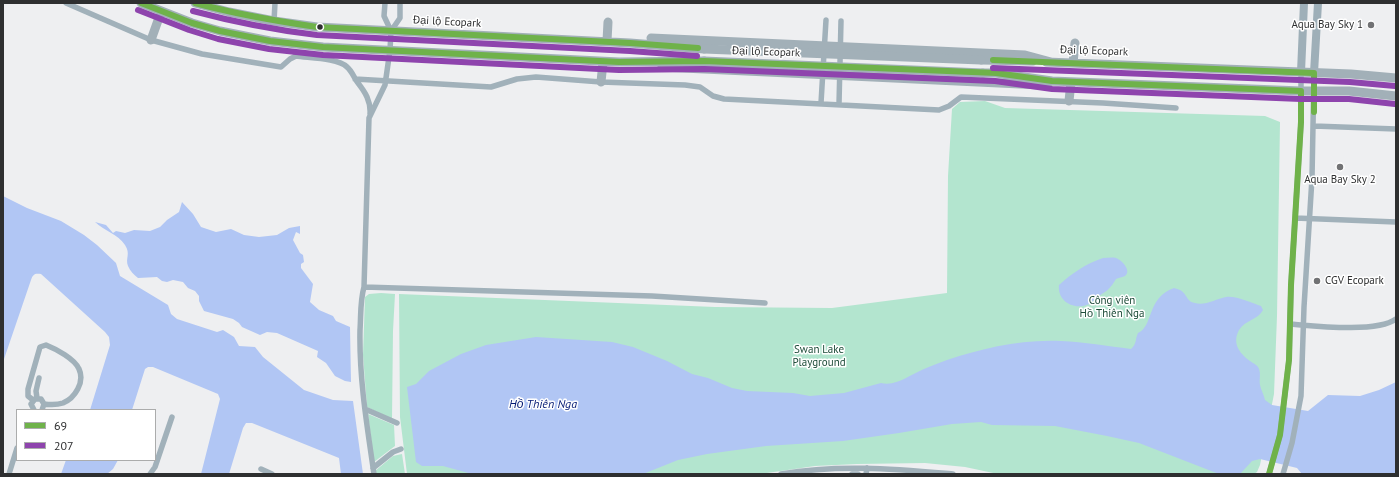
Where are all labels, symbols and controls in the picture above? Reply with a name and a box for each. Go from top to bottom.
street label: Đại lộ Ecopark [412,14,482,30]
place label: Aqua Bay Sky 1 [1291,18,1363,32]
marker: Aqua Bay Sky 1 [1366,20,1376,30]
unlabelled marker [315,22,325,32]
street label: Đại lộ Ecopark [1060,43,1128,59]
street label: Đại lộ Ecopark [732,44,800,60]
marker: Aqua Bay Sky 2 [1335,162,1345,172]
place label: Aqua Bay Sky 2 [1304,173,1376,187]
place label: CGV Ecopark [1325,274,1384,288]
marker: CGV Ecopark [1312,276,1322,286]
park label: Công viên Hồ Thiên Nga [1080,294,1144,320]
park label: Swan Lake Playground [792,343,846,369]
water label: Hồ Thiên Nga [509,398,577,412]
legend [16,409,156,461]
text: 69 [54,418,67,433]
text: 207 [54,438,74,453]

